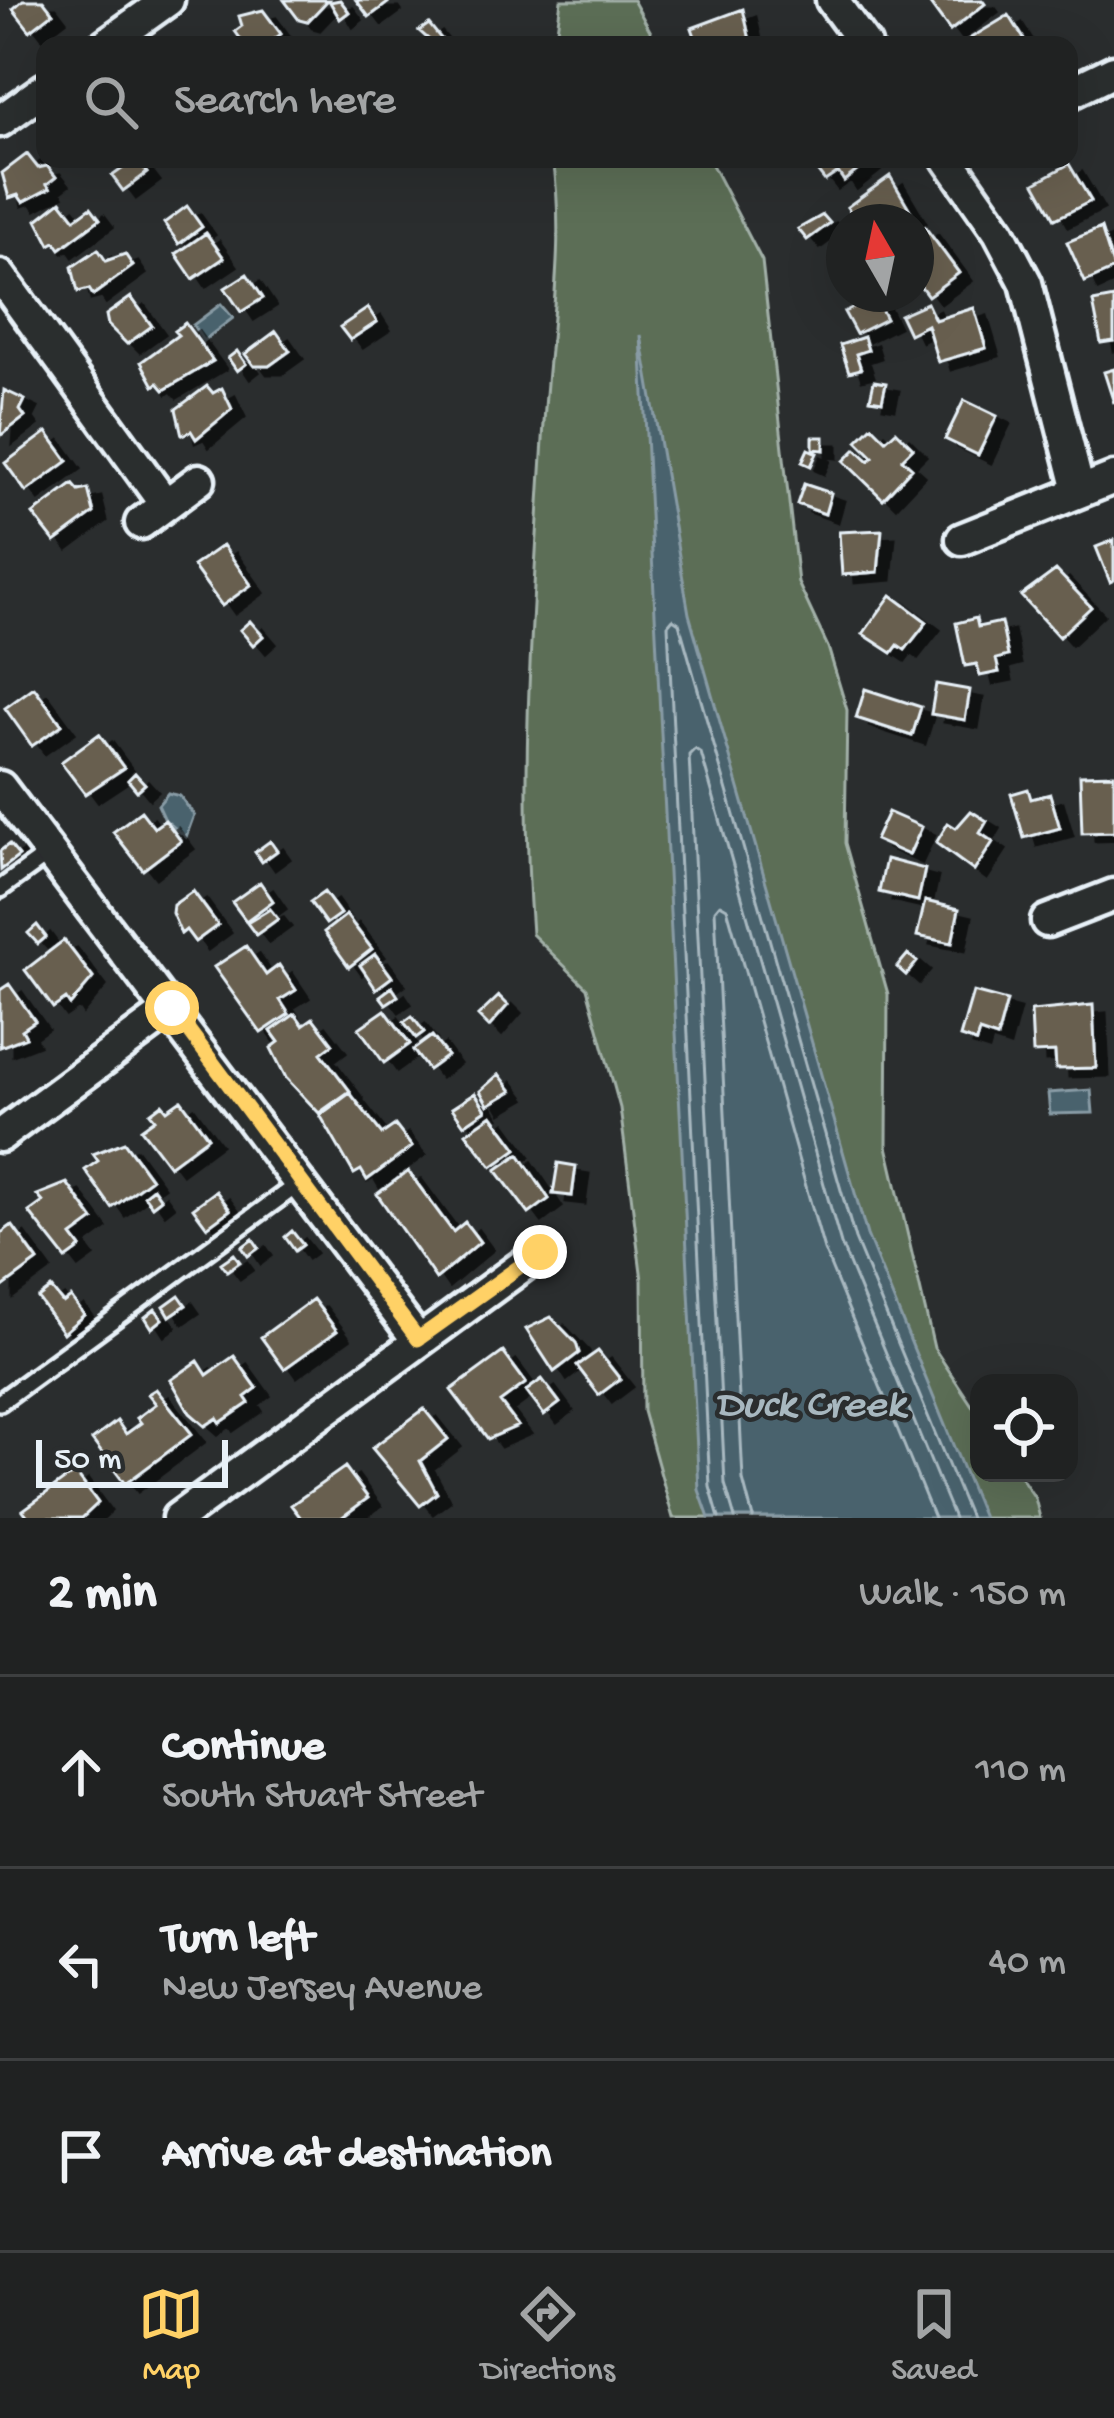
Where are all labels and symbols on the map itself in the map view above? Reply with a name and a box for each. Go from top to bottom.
north arrow [826,204,934,312]
route start [145,981,199,1035]
route end [513,1225,567,1279]
water label: Duck Creek [715,1383,909,1432]
scale bar [36,1434,228,1487]

